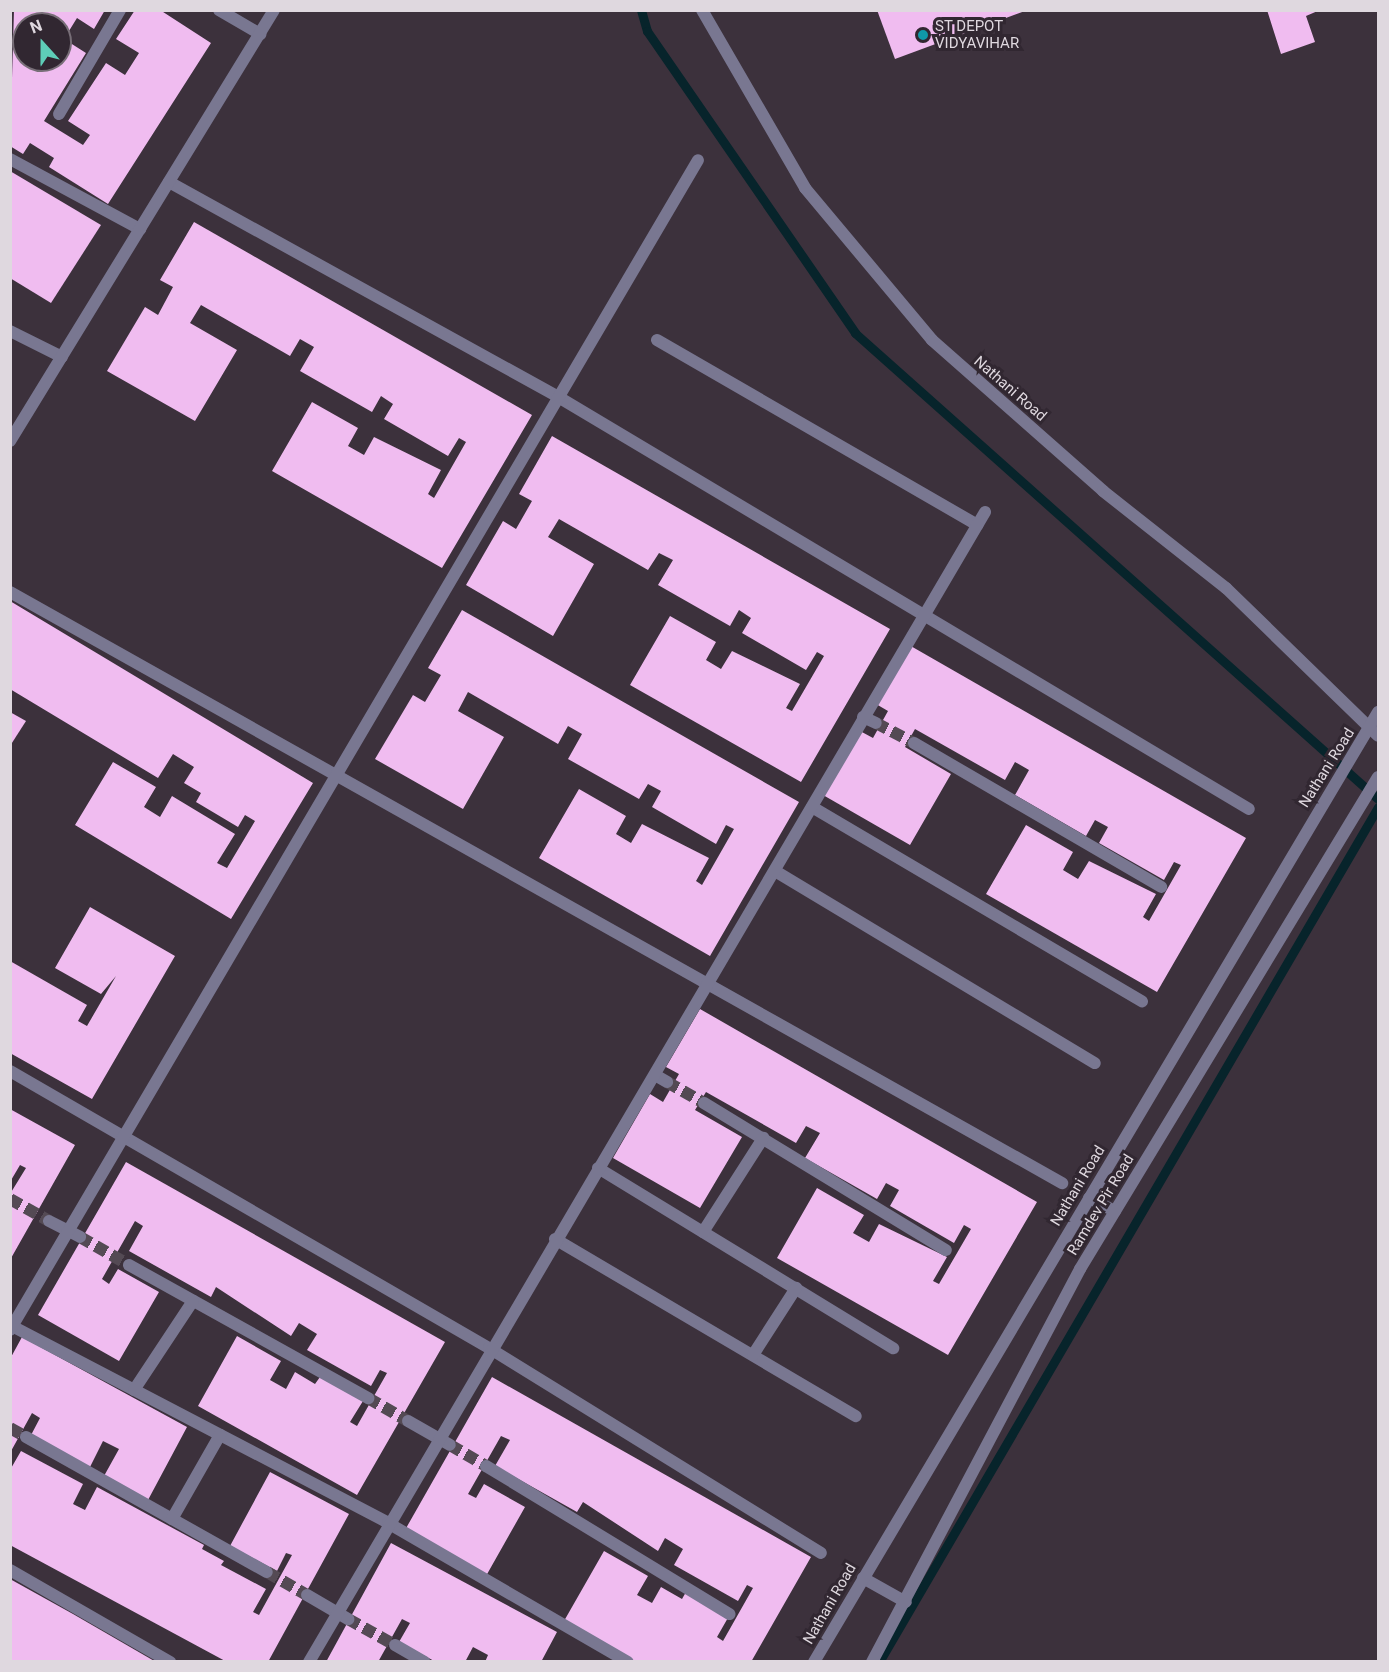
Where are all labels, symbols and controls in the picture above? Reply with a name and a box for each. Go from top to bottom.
north arrow [12,12,72,72]
text: N [27,16,45,37]
place label: ST DEPOT VIDYAVIHAR [935,17,1019,52]
marker: ST DEPOT VIDYAVIHAR [916,28,930,42]
street label: Nathani Road [970,353,1050,425]
street label: Nathani Road [1295,725,1359,811]
street label: Nathani Road [1047,1143,1109,1229]
street label: Ramdev Pir Road [1064,1151,1138,1259]
street label: Nathani Road [800,1560,860,1648]

